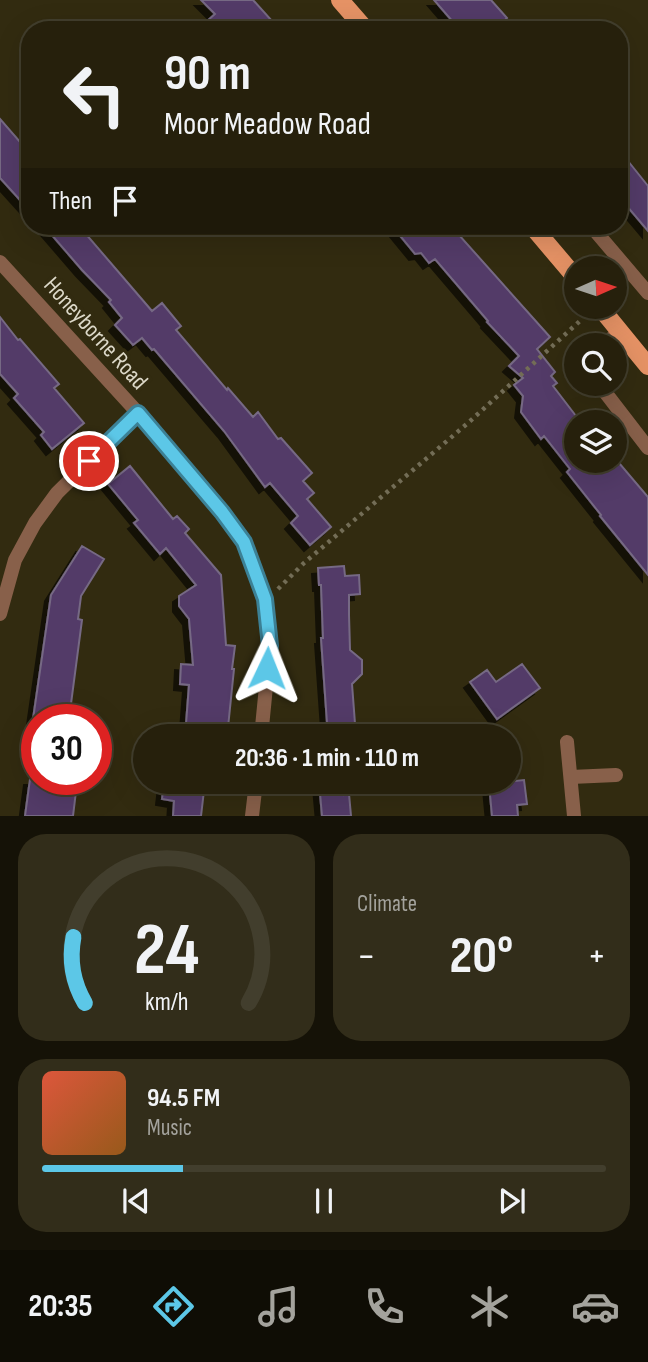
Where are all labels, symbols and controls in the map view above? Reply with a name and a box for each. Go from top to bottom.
text: 90 m [164,45,251,104]
icon: left [49,49,140,140]
text: Moor Meadow Road [164,105,371,144]
icon: arrive [106,182,144,220]
text: Then [49,186,92,217]
north arrow [564,256,626,318]
map controls [564,256,627,473]
street label: Honeyborne Road [37,271,154,396]
button: search [564,333,627,396]
button: layers [564,410,627,473]
pin [59,431,119,491]
icon: arrive [70,442,108,480]
position arrow [230,631,304,705]
speed limit sign: 30 [21,704,112,795]
text: 20:36 · 1 min · 110 m [235,743,419,774]
text: Climate [357,890,417,918]
text: 24 [134,908,199,996]
text: 20° [450,925,513,988]
text: − [357,934,376,979]
text: + [587,934,606,979]
text: km/h [145,987,188,1018]
text: 94.5 FM [147,1083,220,1114]
text: Music [147,1114,192,1142]
icon: previous [117,1182,155,1220]
icon: pause [305,1182,343,1220]
icon: next [493,1182,531,1220]
icon: directions [149,1282,198,1331]
icon: music [254,1282,303,1331]
icon: phone [360,1282,409,1331]
icon: climate [465,1282,514,1331]
icon: car [571,1282,620,1331]
text: 20:35 [28,1287,93,1326]

